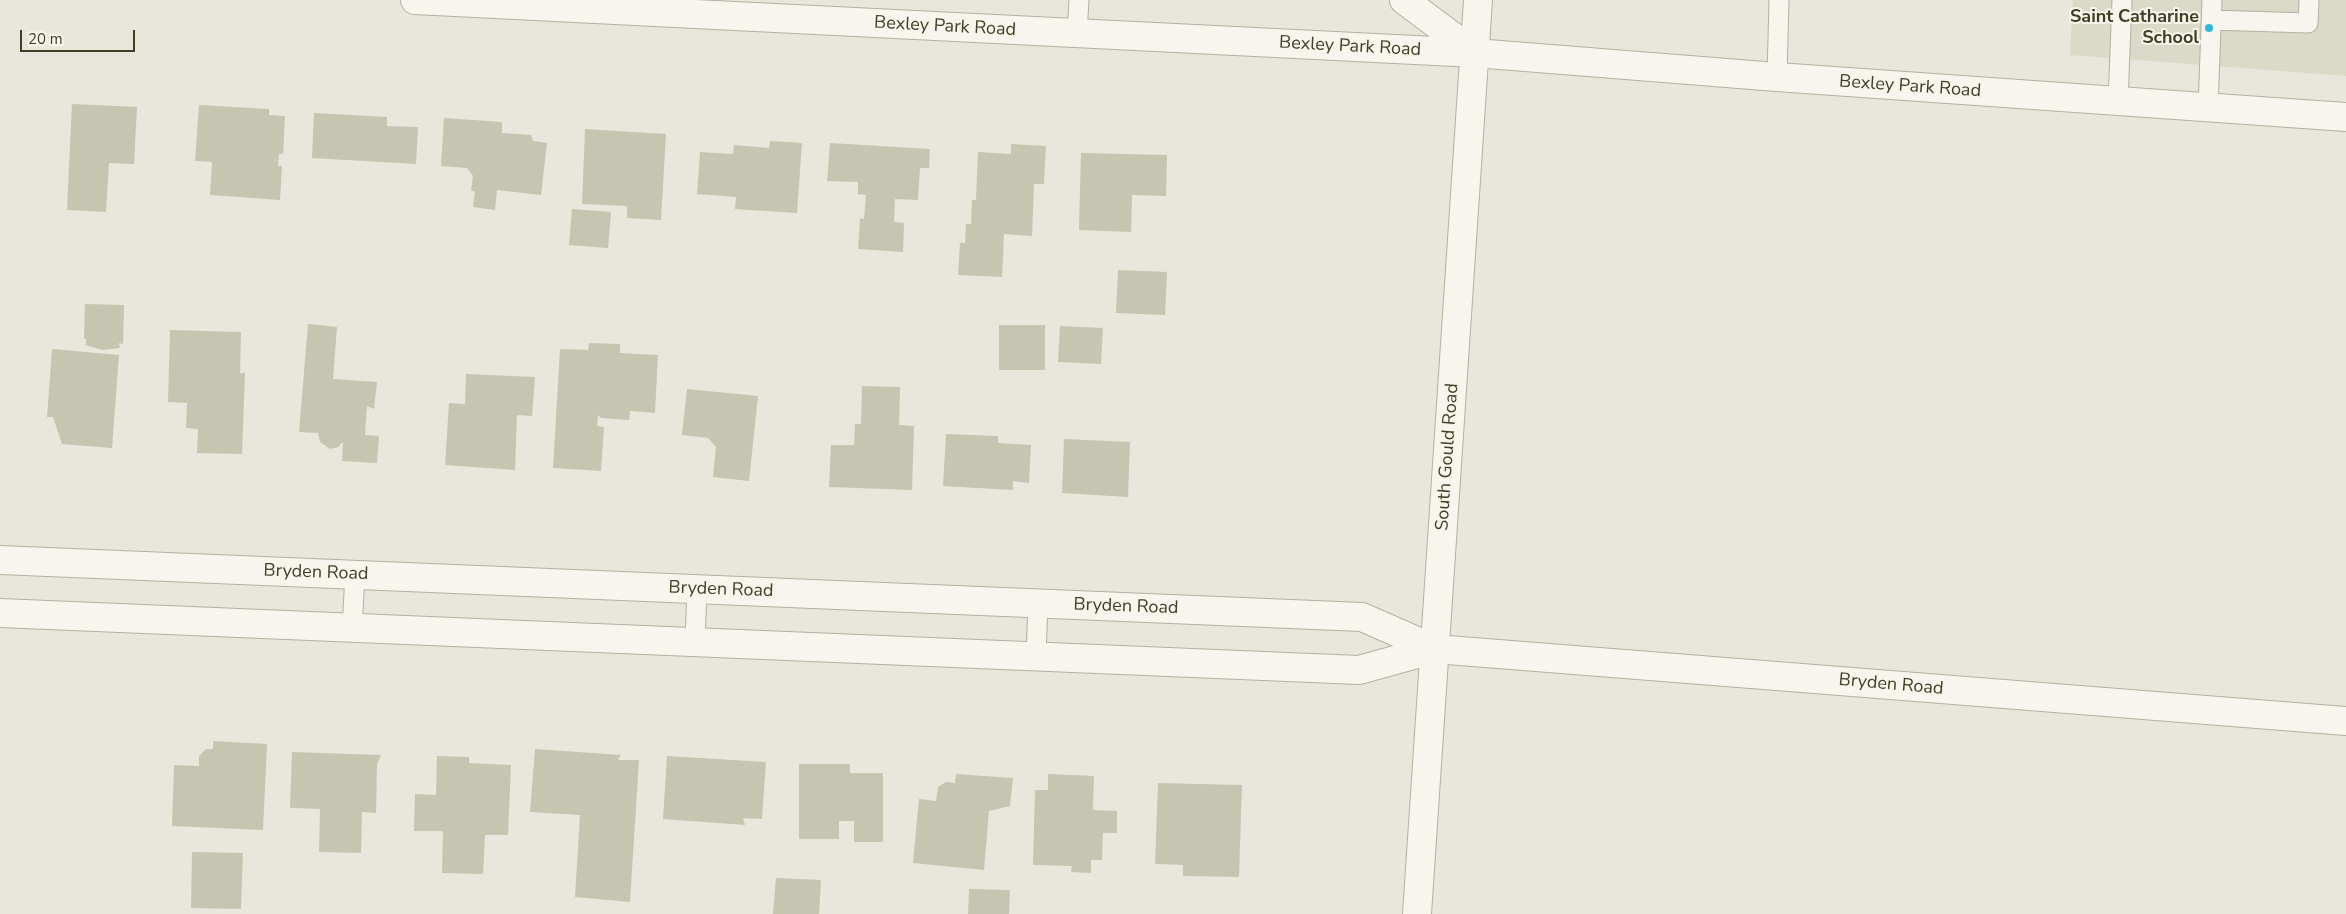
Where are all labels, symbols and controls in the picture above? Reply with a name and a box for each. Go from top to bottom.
place label: Saint Catharine School [2070,7,2199,50]
street label: Bexley Park Road [873,12,1017,42]
scale bar [22,20,138,52]
marker: Saint Catharine School [2203,22,2215,34]
text: 20 m [28,29,63,49]
street label: Bexley Park Road [1278,32,1422,62]
street label: Bexley Park Road [1838,71,1982,103]
street label: South Gould Road [1432,383,1464,531]
street label: Bryden Road [263,560,369,586]
street label: Bryden Road [668,577,774,603]
street label: Bryden Road [1073,594,1179,620]
street label: Bryden Road [1838,670,1944,700]

